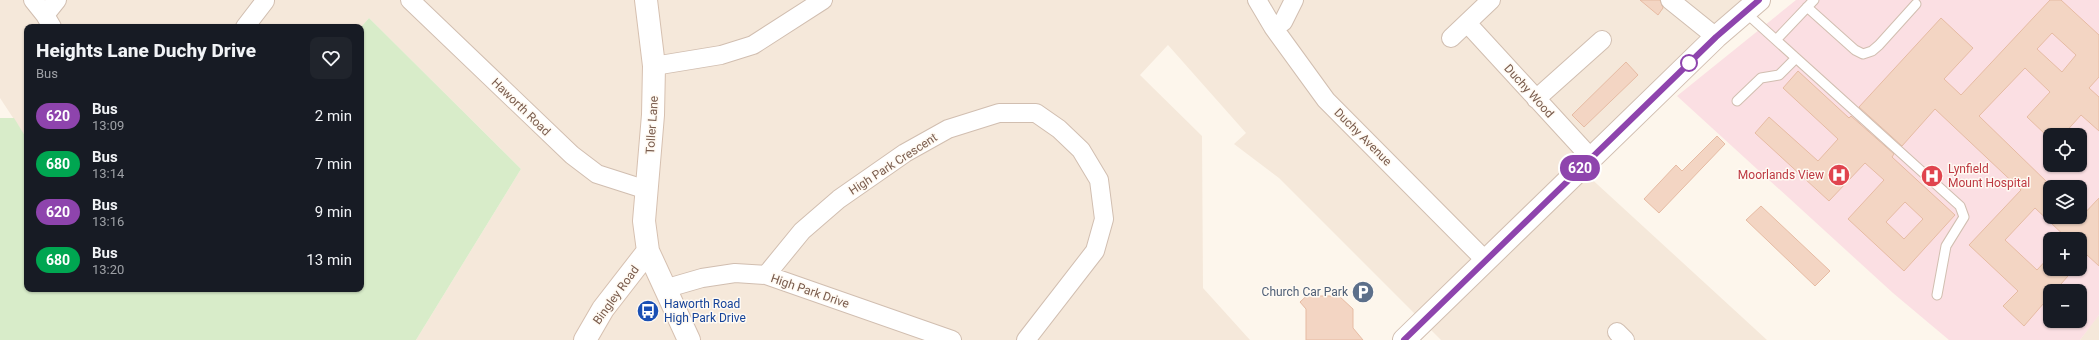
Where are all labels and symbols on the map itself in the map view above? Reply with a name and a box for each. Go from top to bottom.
unlabelled marker [1680,54,1698,72]
street label: Duchy Wood [1501,61,1557,121]
street label: Haworth Road [489,75,553,139]
street label: Toller Lane [643,95,661,155]
street label: Duchy Avenue [1331,105,1395,169]
street label: High Park Crescent [846,130,940,198]
line badge: 620 [1557,155,1603,181]
hospital icon: Moorlands View [1826,162,1852,188]
place label: Lynfield Mount Hospital [1948,162,2030,190]
hospital icon: Lynfield Mount Hospital [1919,163,1945,189]
place label: Moorlands View [1738,168,1824,182]
street label: Bingley Road [590,263,642,327]
street label: High Park Drive [769,271,851,311]
parking icon: Church Car Park [1350,279,1376,305]
place label: Church Car Park [1262,285,1349,299]
place label: Haworth Road High Park Drive [664,297,746,325]
bus stop icon: Haworth Road High Park Drive [635,298,661,324]

